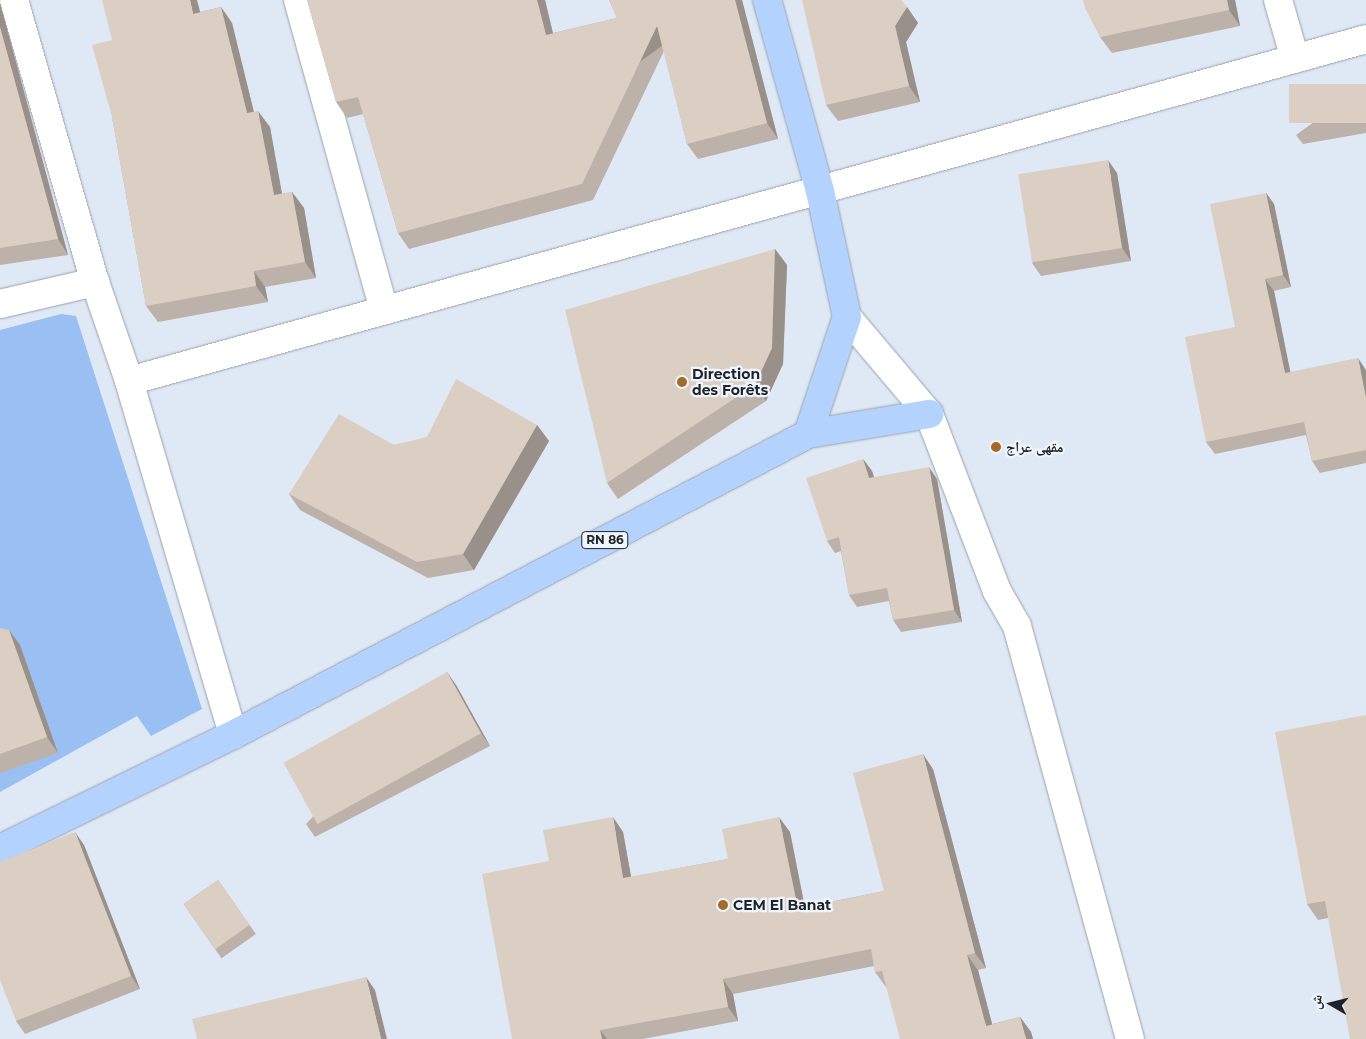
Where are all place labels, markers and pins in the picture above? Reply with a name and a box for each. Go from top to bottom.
place label: Direction des Forêts [692,366,768,398]
marker: Direction des Forêts [676,376,688,388]
place label: مقهى عراج [1006,439,1063,455]
marker: مقهى عراج [990,441,1002,453]
place label: CEM El Banat [733,897,831,913]
marker: CEM El Banat [717,899,729,911]

